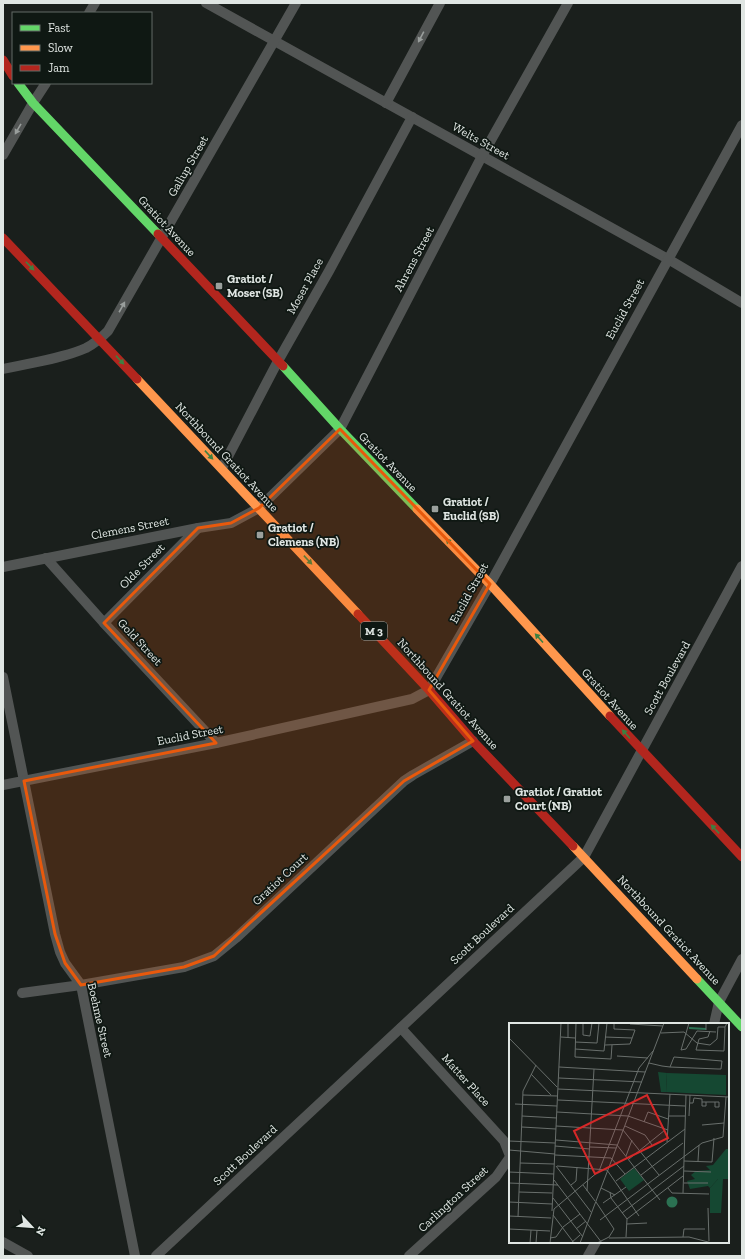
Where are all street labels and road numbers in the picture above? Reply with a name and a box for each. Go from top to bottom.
street label: Welts Street [450,119,513,163]
street label: Gallup Street [165,133,211,199]
street label: Gratiot Avenue [135,193,199,260]
street label: Ahrens Street [391,224,437,294]
street label: Moser Place [284,255,326,317]
street label: Euclid Street [603,276,648,342]
street label: Northbound Gratiot Avenue [173,399,282,515]
street label: Gratiot Avenue [356,429,420,495]
street label: Clemens Street [90,513,171,542]
street label: Olde Street [116,540,168,592]
street label: Euclid Street [447,560,492,626]
street label: Gold Street [115,616,165,669]
road number: M 3 [361,622,387,640]
street label: Northbound Gratiot Avenue [394,636,502,753]
street label: Scott Boulevard [641,638,693,717]
street label: Gratiot Avenue [579,665,642,733]
street label: Euclid Street [156,722,225,748]
street label: Gratiot Court [249,849,311,908]
street label: Northbound Gratiot Avenue [615,872,724,988]
street label: Scott Boulevard [447,901,517,967]
street label: Boehme Street [85,981,116,1059]
street label: Matter Place [439,1051,493,1109]
street label: Scott Boulevard [210,1122,280,1188]
street label: Carlington Street [415,1163,491,1235]

